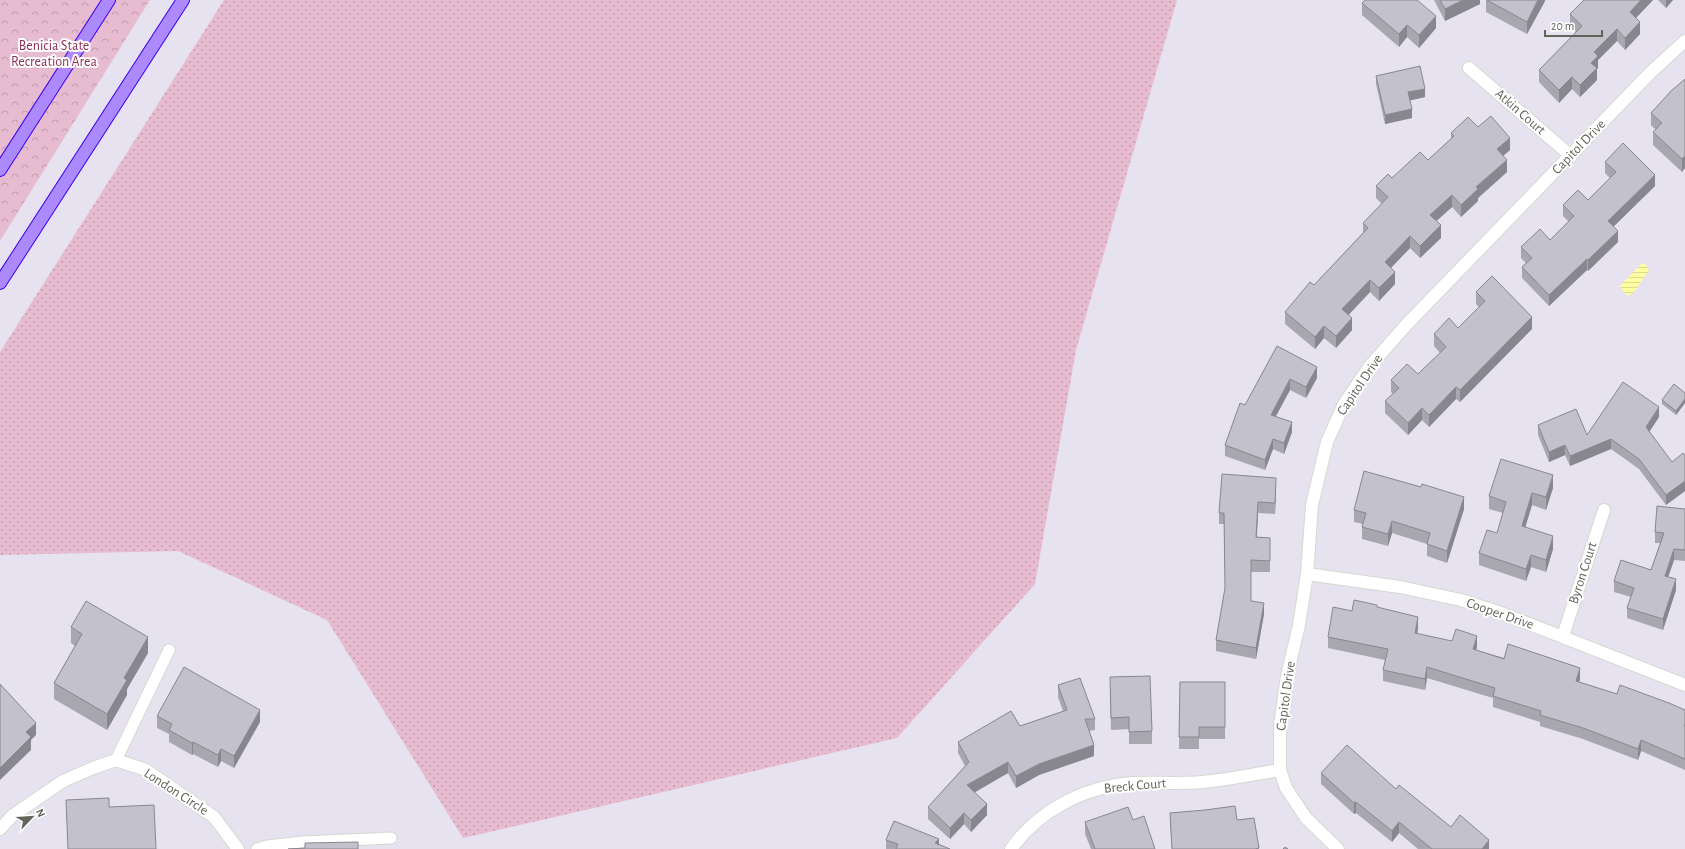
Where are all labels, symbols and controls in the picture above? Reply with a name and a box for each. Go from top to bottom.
scale bar [1545,12,1602,38]
text: 20 m [1551,20,1574,32]
park label: Benicia State Recreation Area [11,39,97,69]
street label: Atkin Court [1492,87,1548,138]
street label: Capitol Drive [1550,117,1608,177]
street label: Capitol Drive [1335,352,1385,418]
street label: Byron Court [1566,540,1600,606]
street label: Cooper Drive [1464,596,1536,632]
street label: Capitol Drive [1274,660,1298,732]
street label: London Circle [141,766,211,818]
street label: Breck Court [1103,776,1167,796]
north arrow [12,797,52,837]
text: N [34,807,47,819]

